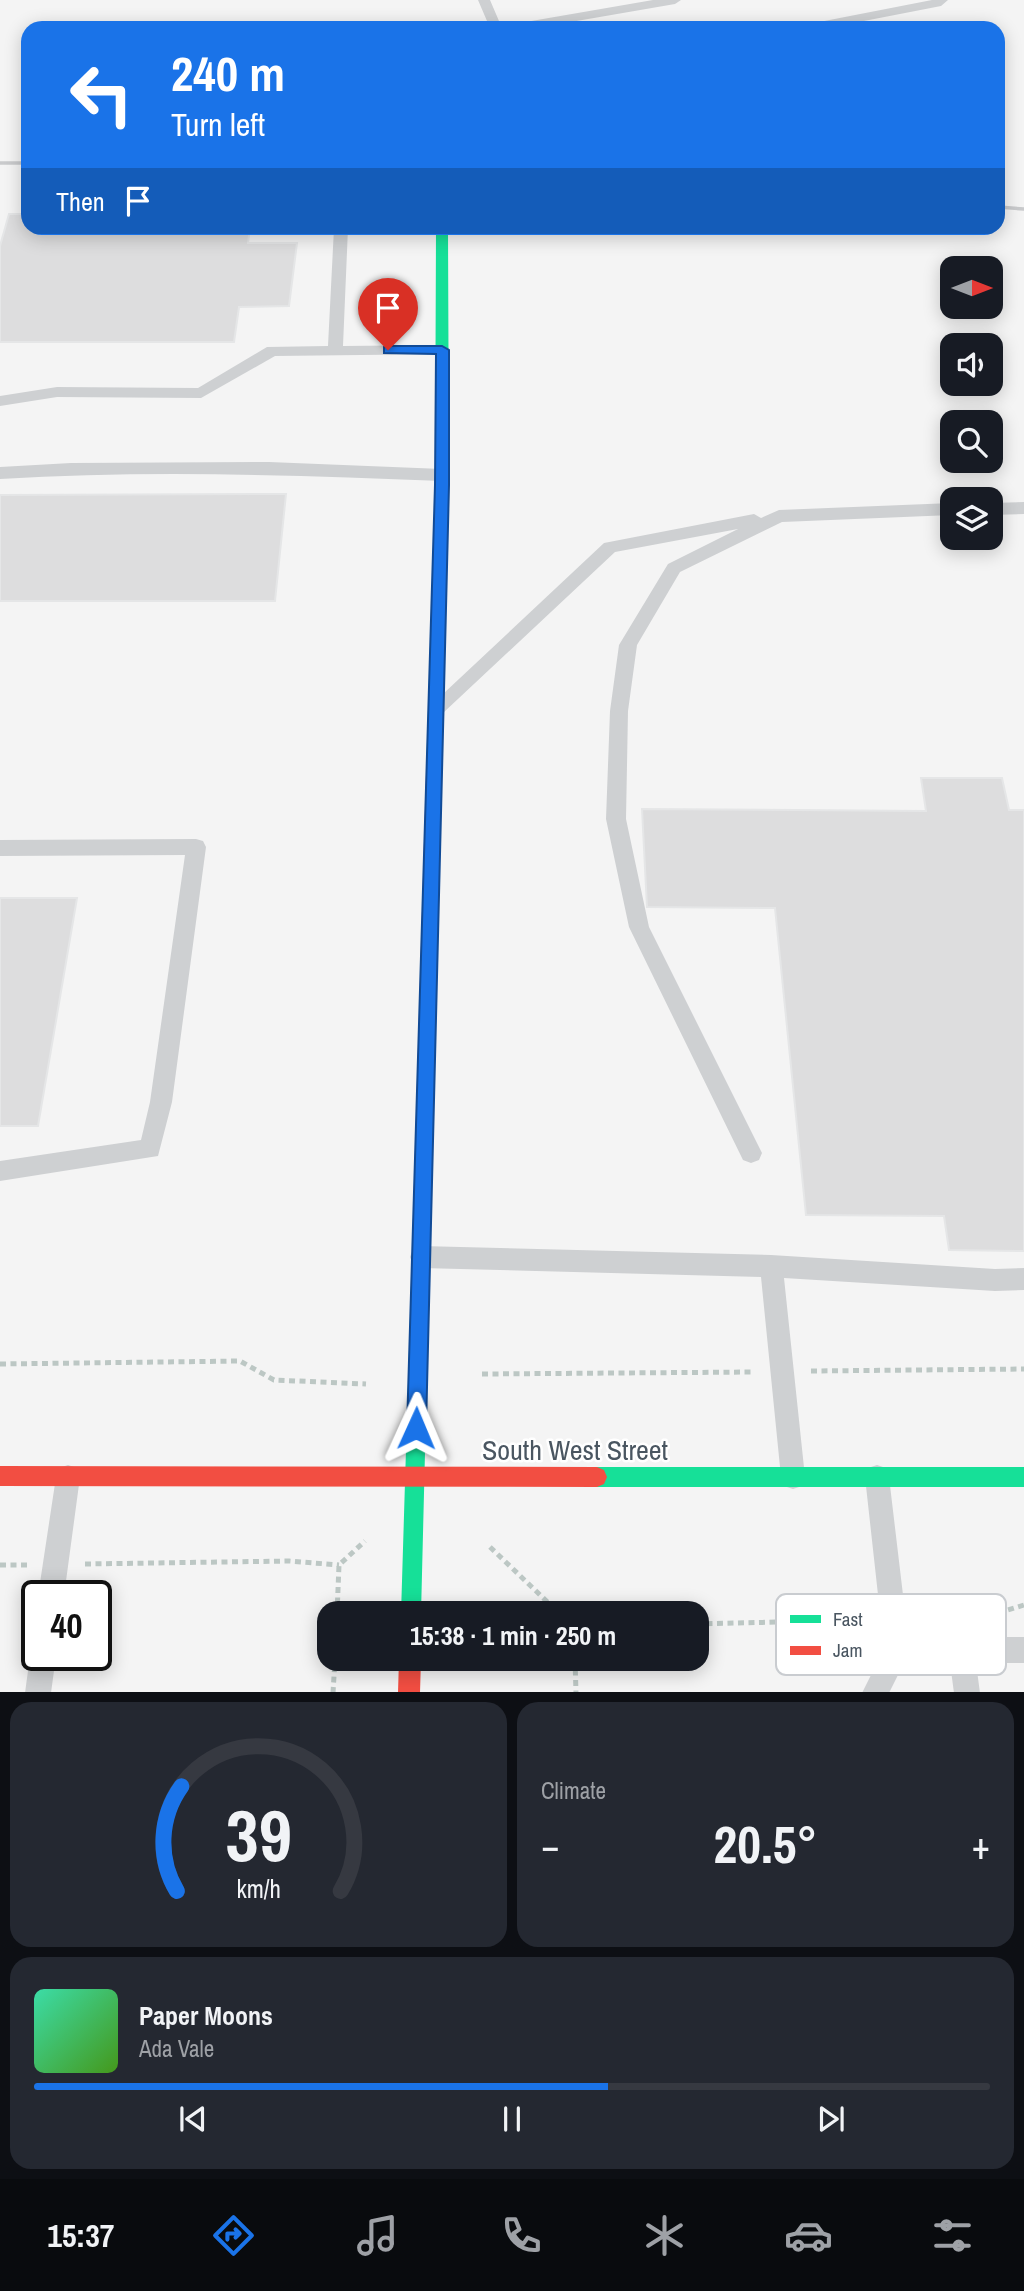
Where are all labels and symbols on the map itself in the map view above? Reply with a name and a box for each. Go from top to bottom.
north arrow [940,256,1003,318]
pin [358,278,418,350]
position arrow [379,1391,453,1465]
street label: South West Street [482,1431,668,1469]
speed limit sign: 40 [21,1580,112,1671]
legend [776,1594,1006,1675]
text: Fast [833,1606,863,1632]
text: Jam [833,1637,862,1663]

